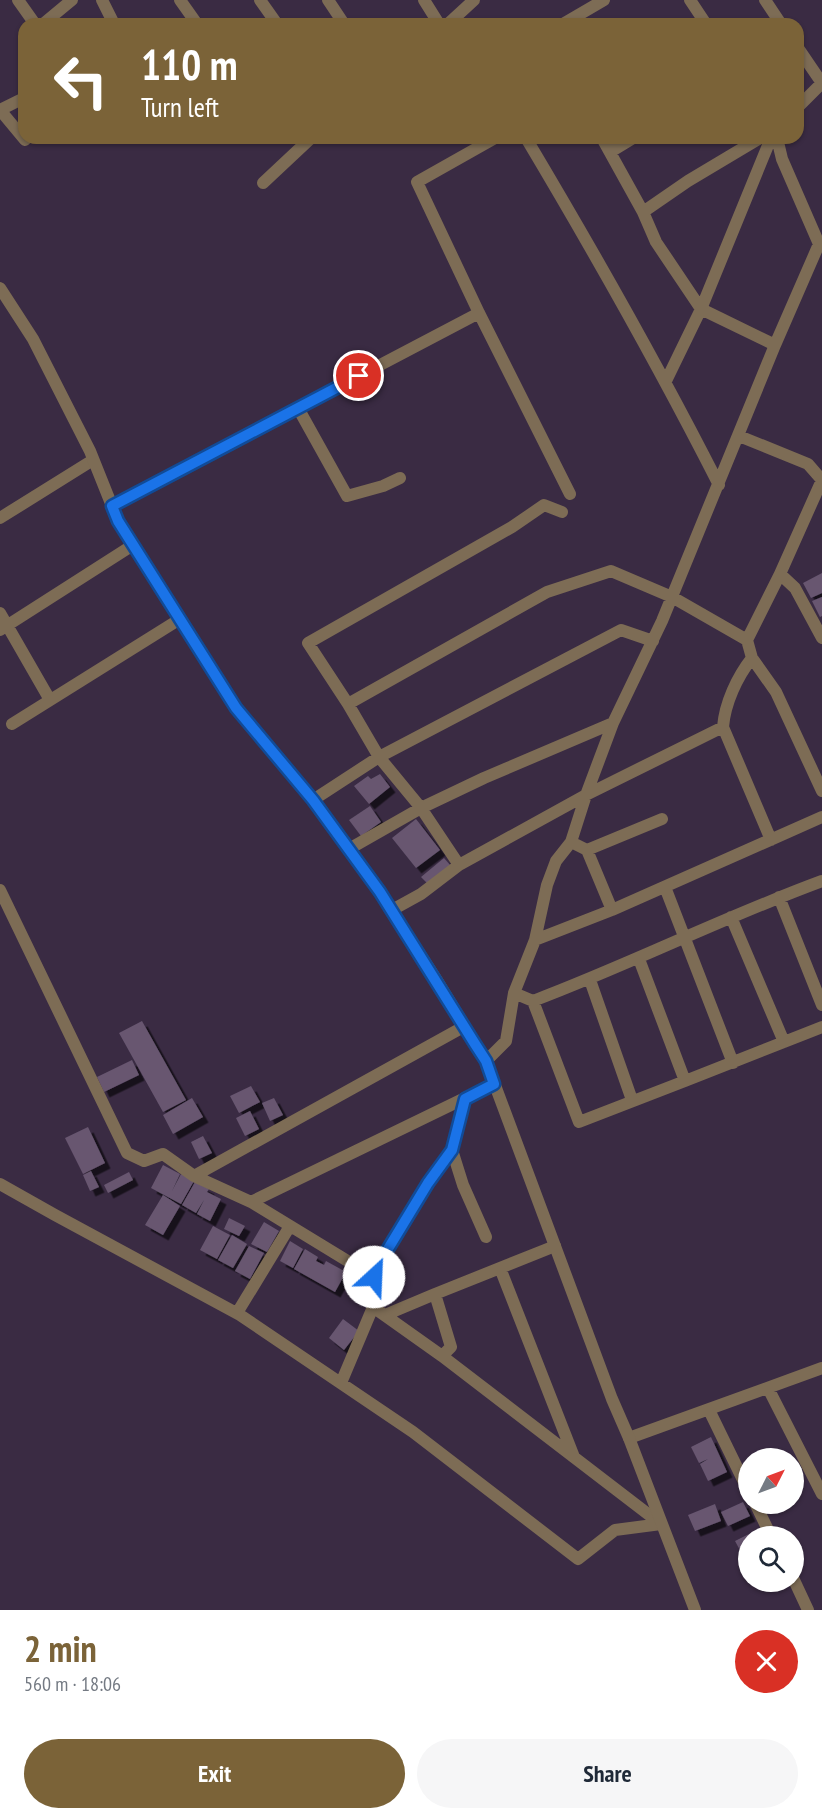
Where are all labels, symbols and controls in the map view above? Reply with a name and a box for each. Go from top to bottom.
text: 110 m [141,37,238,92]
icon: left [42,42,120,120]
text: Turn left [141,90,219,124]
pin [333,350,384,401]
icon: arrive [342,359,375,392]
position arrow [342,1245,406,1309]
north arrow [738,1448,804,1514]
map controls [738,1448,804,1592]
button: search [738,1526,804,1592]
text: 2 min [24,1625,97,1672]
button: close [735,1630,798,1693]
text: 560 m · 18:06 [24,1671,121,1697]
button: Exit [24,1739,405,1808]
button: Share [417,1739,798,1808]

